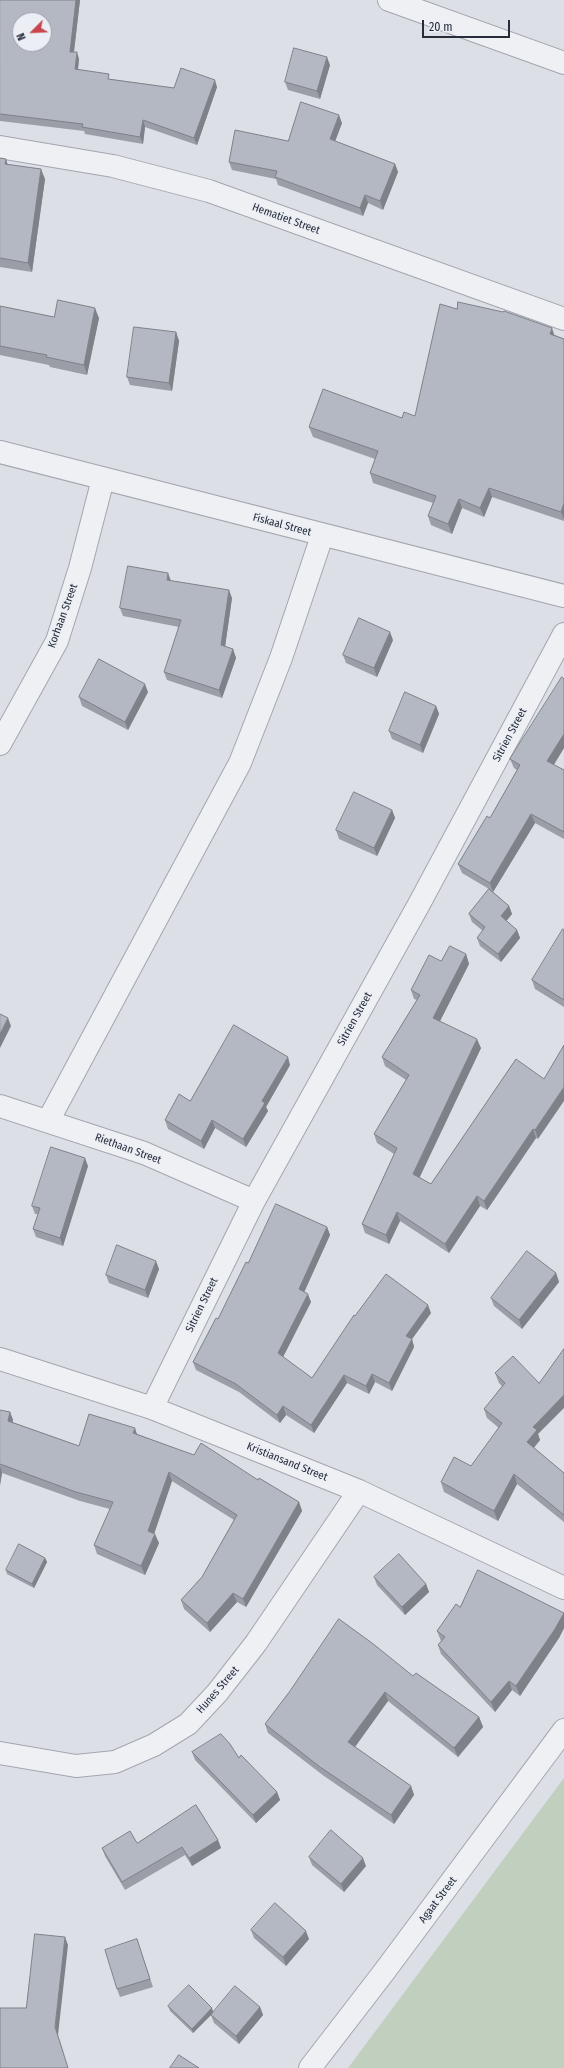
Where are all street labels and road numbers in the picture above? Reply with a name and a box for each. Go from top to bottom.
street label: Hematiet Street [250,201,322,237]
street label: Fiskaal Street [251,511,313,539]
street label: Korhaan Street [45,582,81,650]
street label: Sitrien Street [490,706,530,764]
street label: Sitrien Street [335,990,375,1048]
street label: Riethaan Street [93,1131,163,1167]
street label: Sitrien Street [183,1275,221,1335]
street label: Kristiansand Street [245,1440,329,1484]
street label: Hunes Street [194,1664,242,1716]
street label: Agaat Street [416,1874,460,1926]

